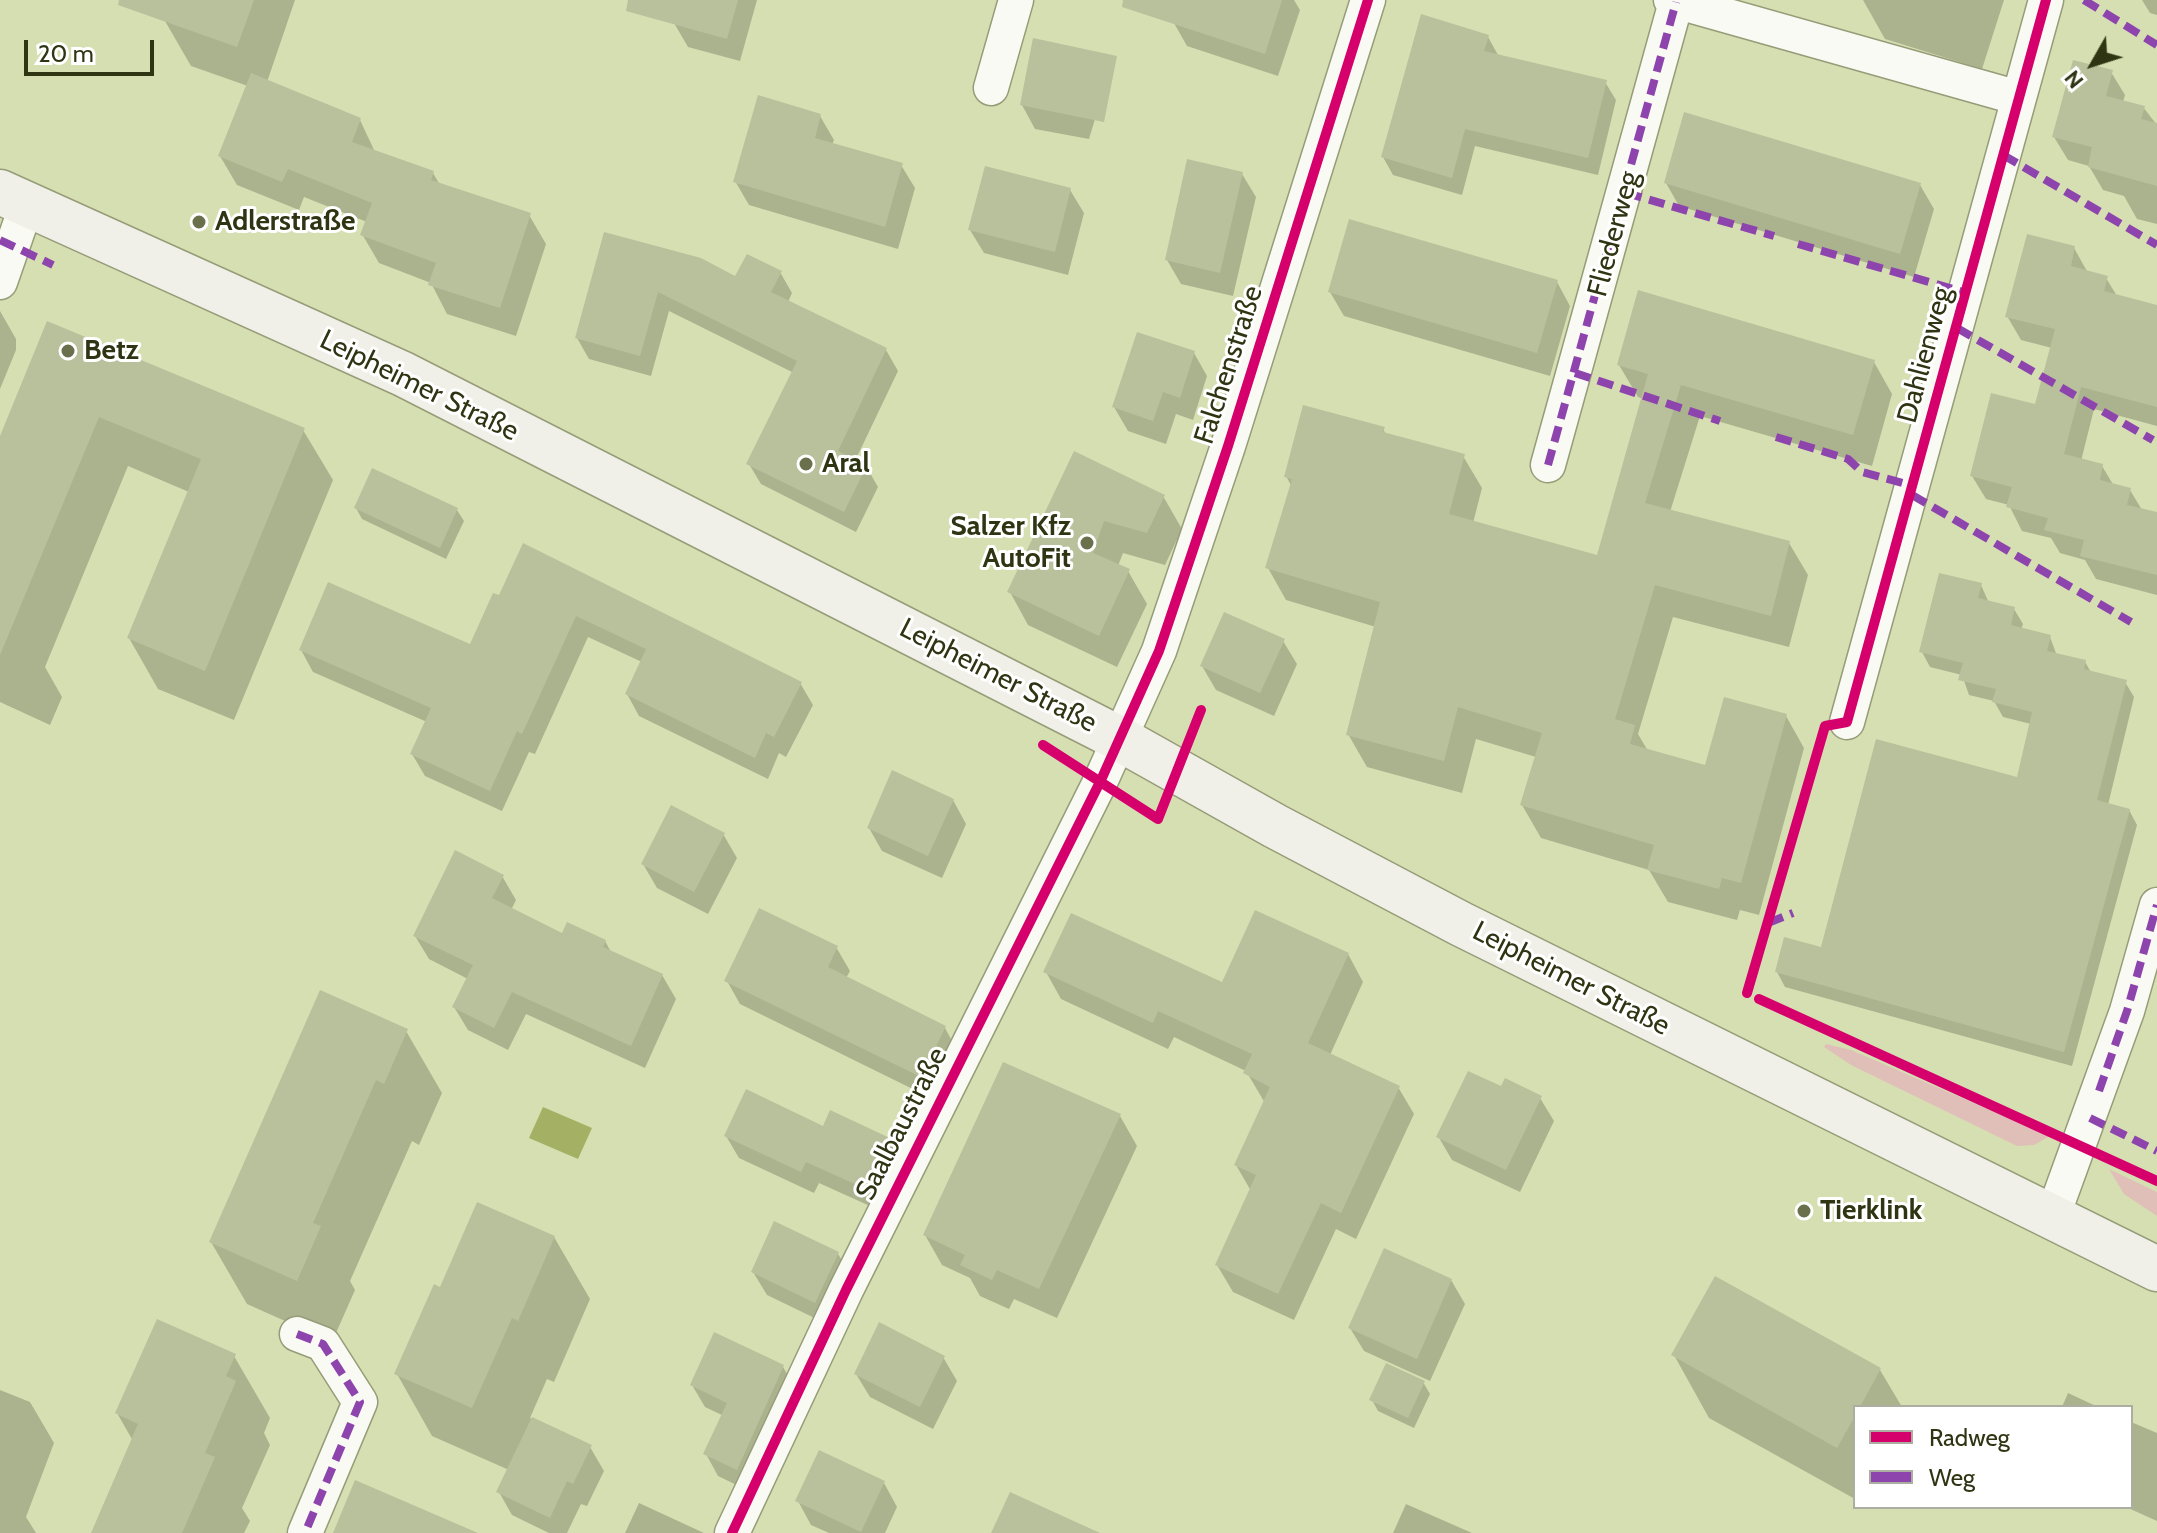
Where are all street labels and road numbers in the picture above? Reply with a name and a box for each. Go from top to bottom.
street label: Fliederweg [1581,168,1647,300]
street label: Falchenstraße [1188,282,1270,448]
street label: Dahlienweg [1891,283,1959,427]
street label: Leipheimer Straße [314,323,524,449]
street label: Leipheimer Straße [894,612,1102,740]
street label: Leipheimer Straße [1467,915,1675,1043]
street label: Saalbaustraße [849,1042,955,1206]

